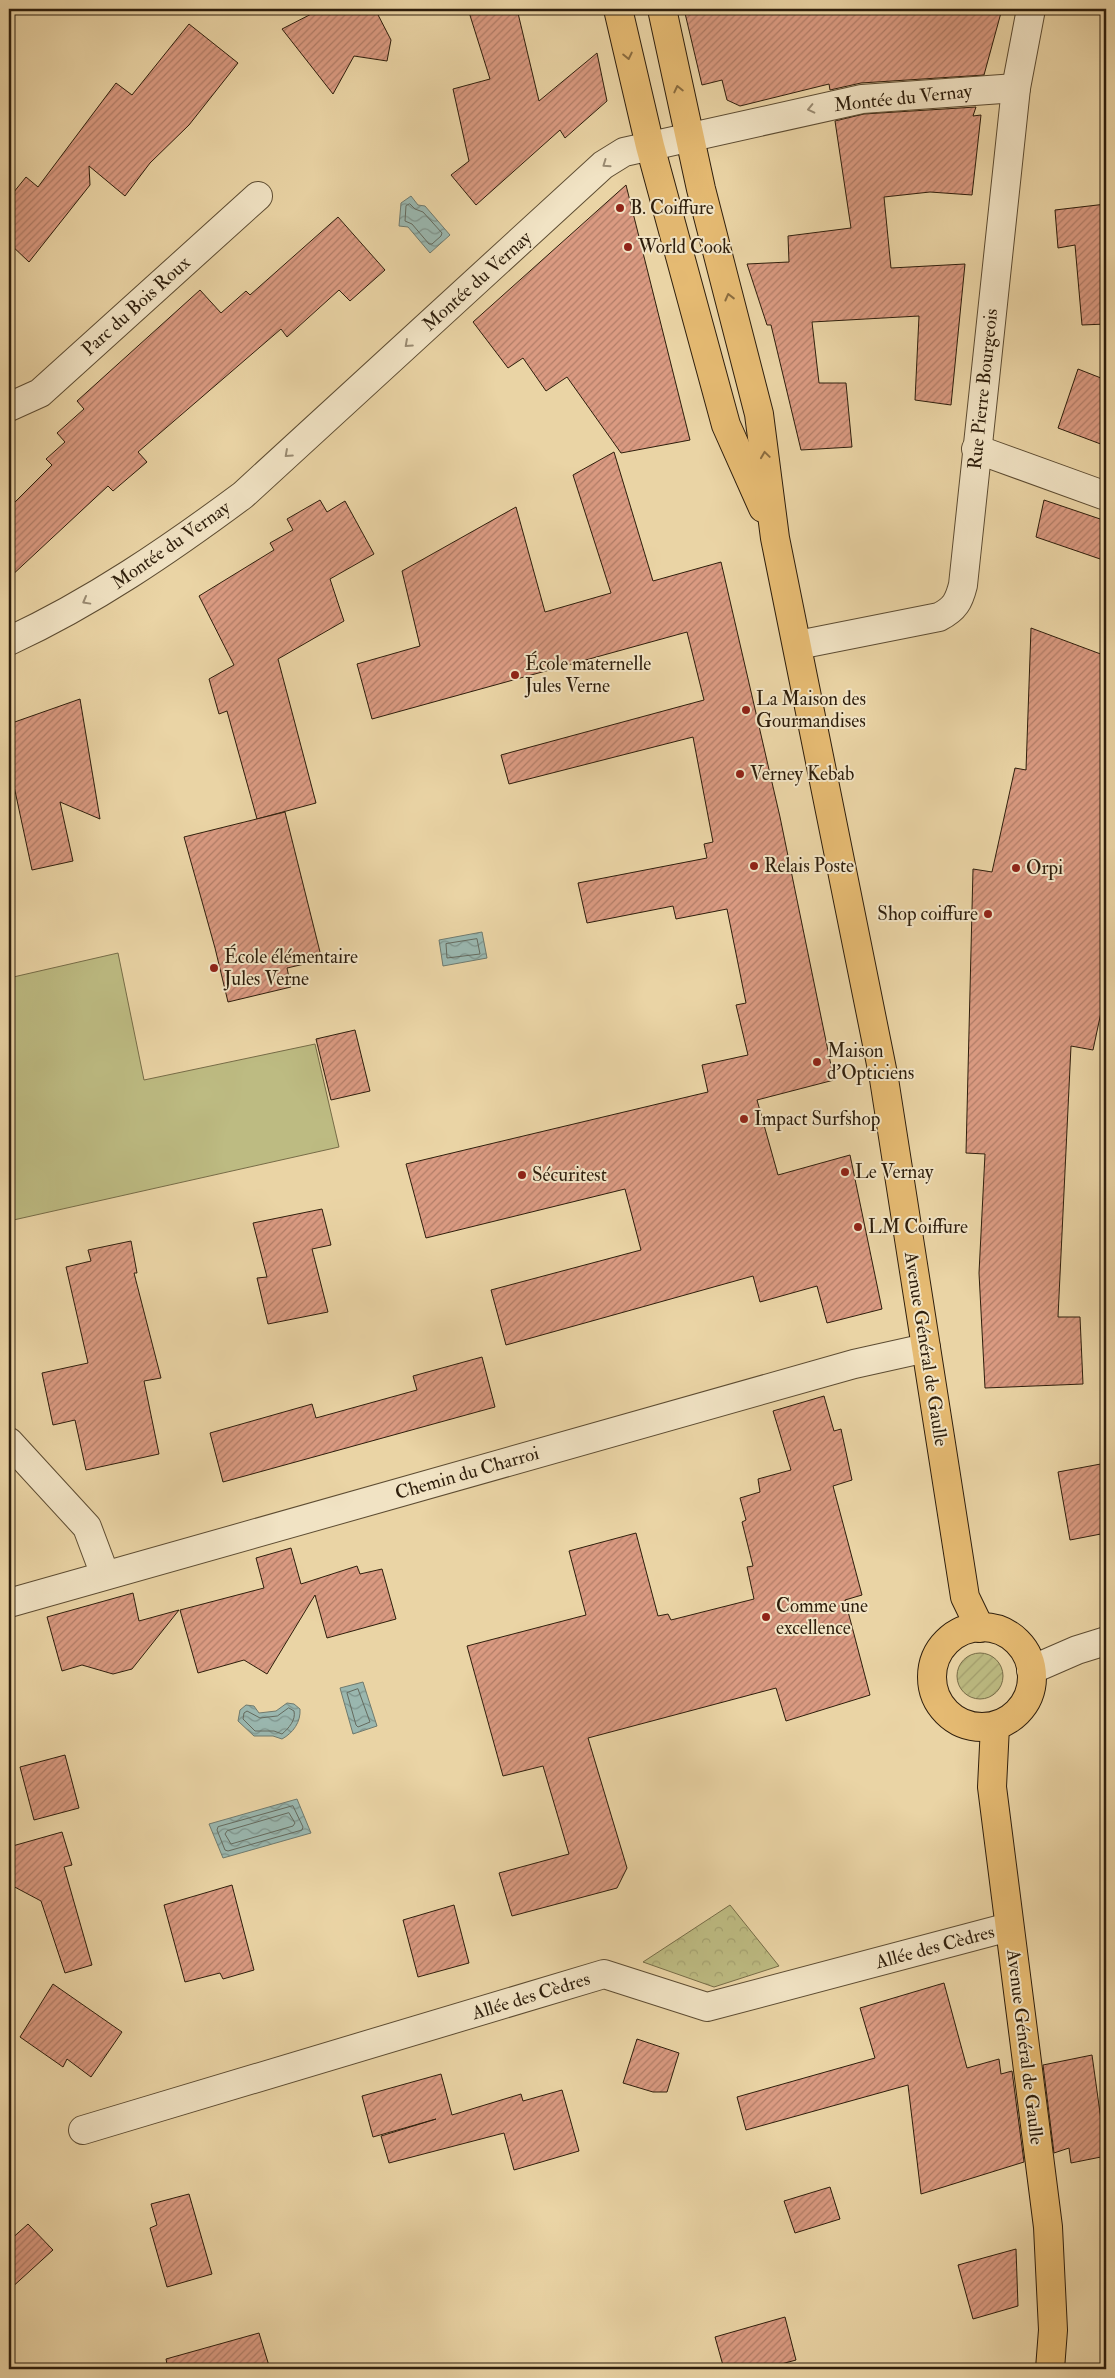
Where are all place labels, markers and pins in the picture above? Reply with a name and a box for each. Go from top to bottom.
place label: B. Coiffure [630,196,714,220]
marker: B. Coiffure [614,202,626,214]
place label: World Cook [637,235,731,259]
marker: World Cook [622,241,634,253]
place label: École maternelle Jules Verne [524,650,651,698]
marker: École maternelle Jules Verne [509,669,521,681]
place label: La Maison des Gourmandises [756,687,866,733]
marker: La Maison des Gourmandises [740,704,752,716]
place label: Verney Kebab [750,762,854,786]
marker: Verney Kebab [734,768,746,780]
place label: Relais Poste [764,854,854,878]
place label: Orpi [1026,856,1063,881]
marker: Relais Poste [748,860,760,872]
marker: Orpi [1010,862,1022,874]
place label: Shop coiffure [877,902,978,927]
marker: Shop coiffure [982,908,994,920]
place label: École élémentaire Jules Verne [223,943,358,991]
marker: École élémentaire Jules Verne [208,962,220,974]
place label: Maison d'Opticiens [827,1039,914,1086]
marker: Maison d'Opticiens [811,1056,823,1068]
place label: Impact Surfshop [754,1107,880,1132]
marker: Impact Surfshop [738,1113,750,1125]
place label: Le Vernay [855,1160,934,1184]
place label: Sécuritest [532,1163,607,1187]
marker: Le Vernay [839,1166,851,1178]
marker: Sécuritest [516,1169,528,1181]
place label: LM Coiffure [868,1215,968,1239]
marker: LM Coiffure [852,1221,864,1233]
place label: Comme une excellence [776,1594,868,1640]
marker: Comme une excellence [760,1611,772,1623]

